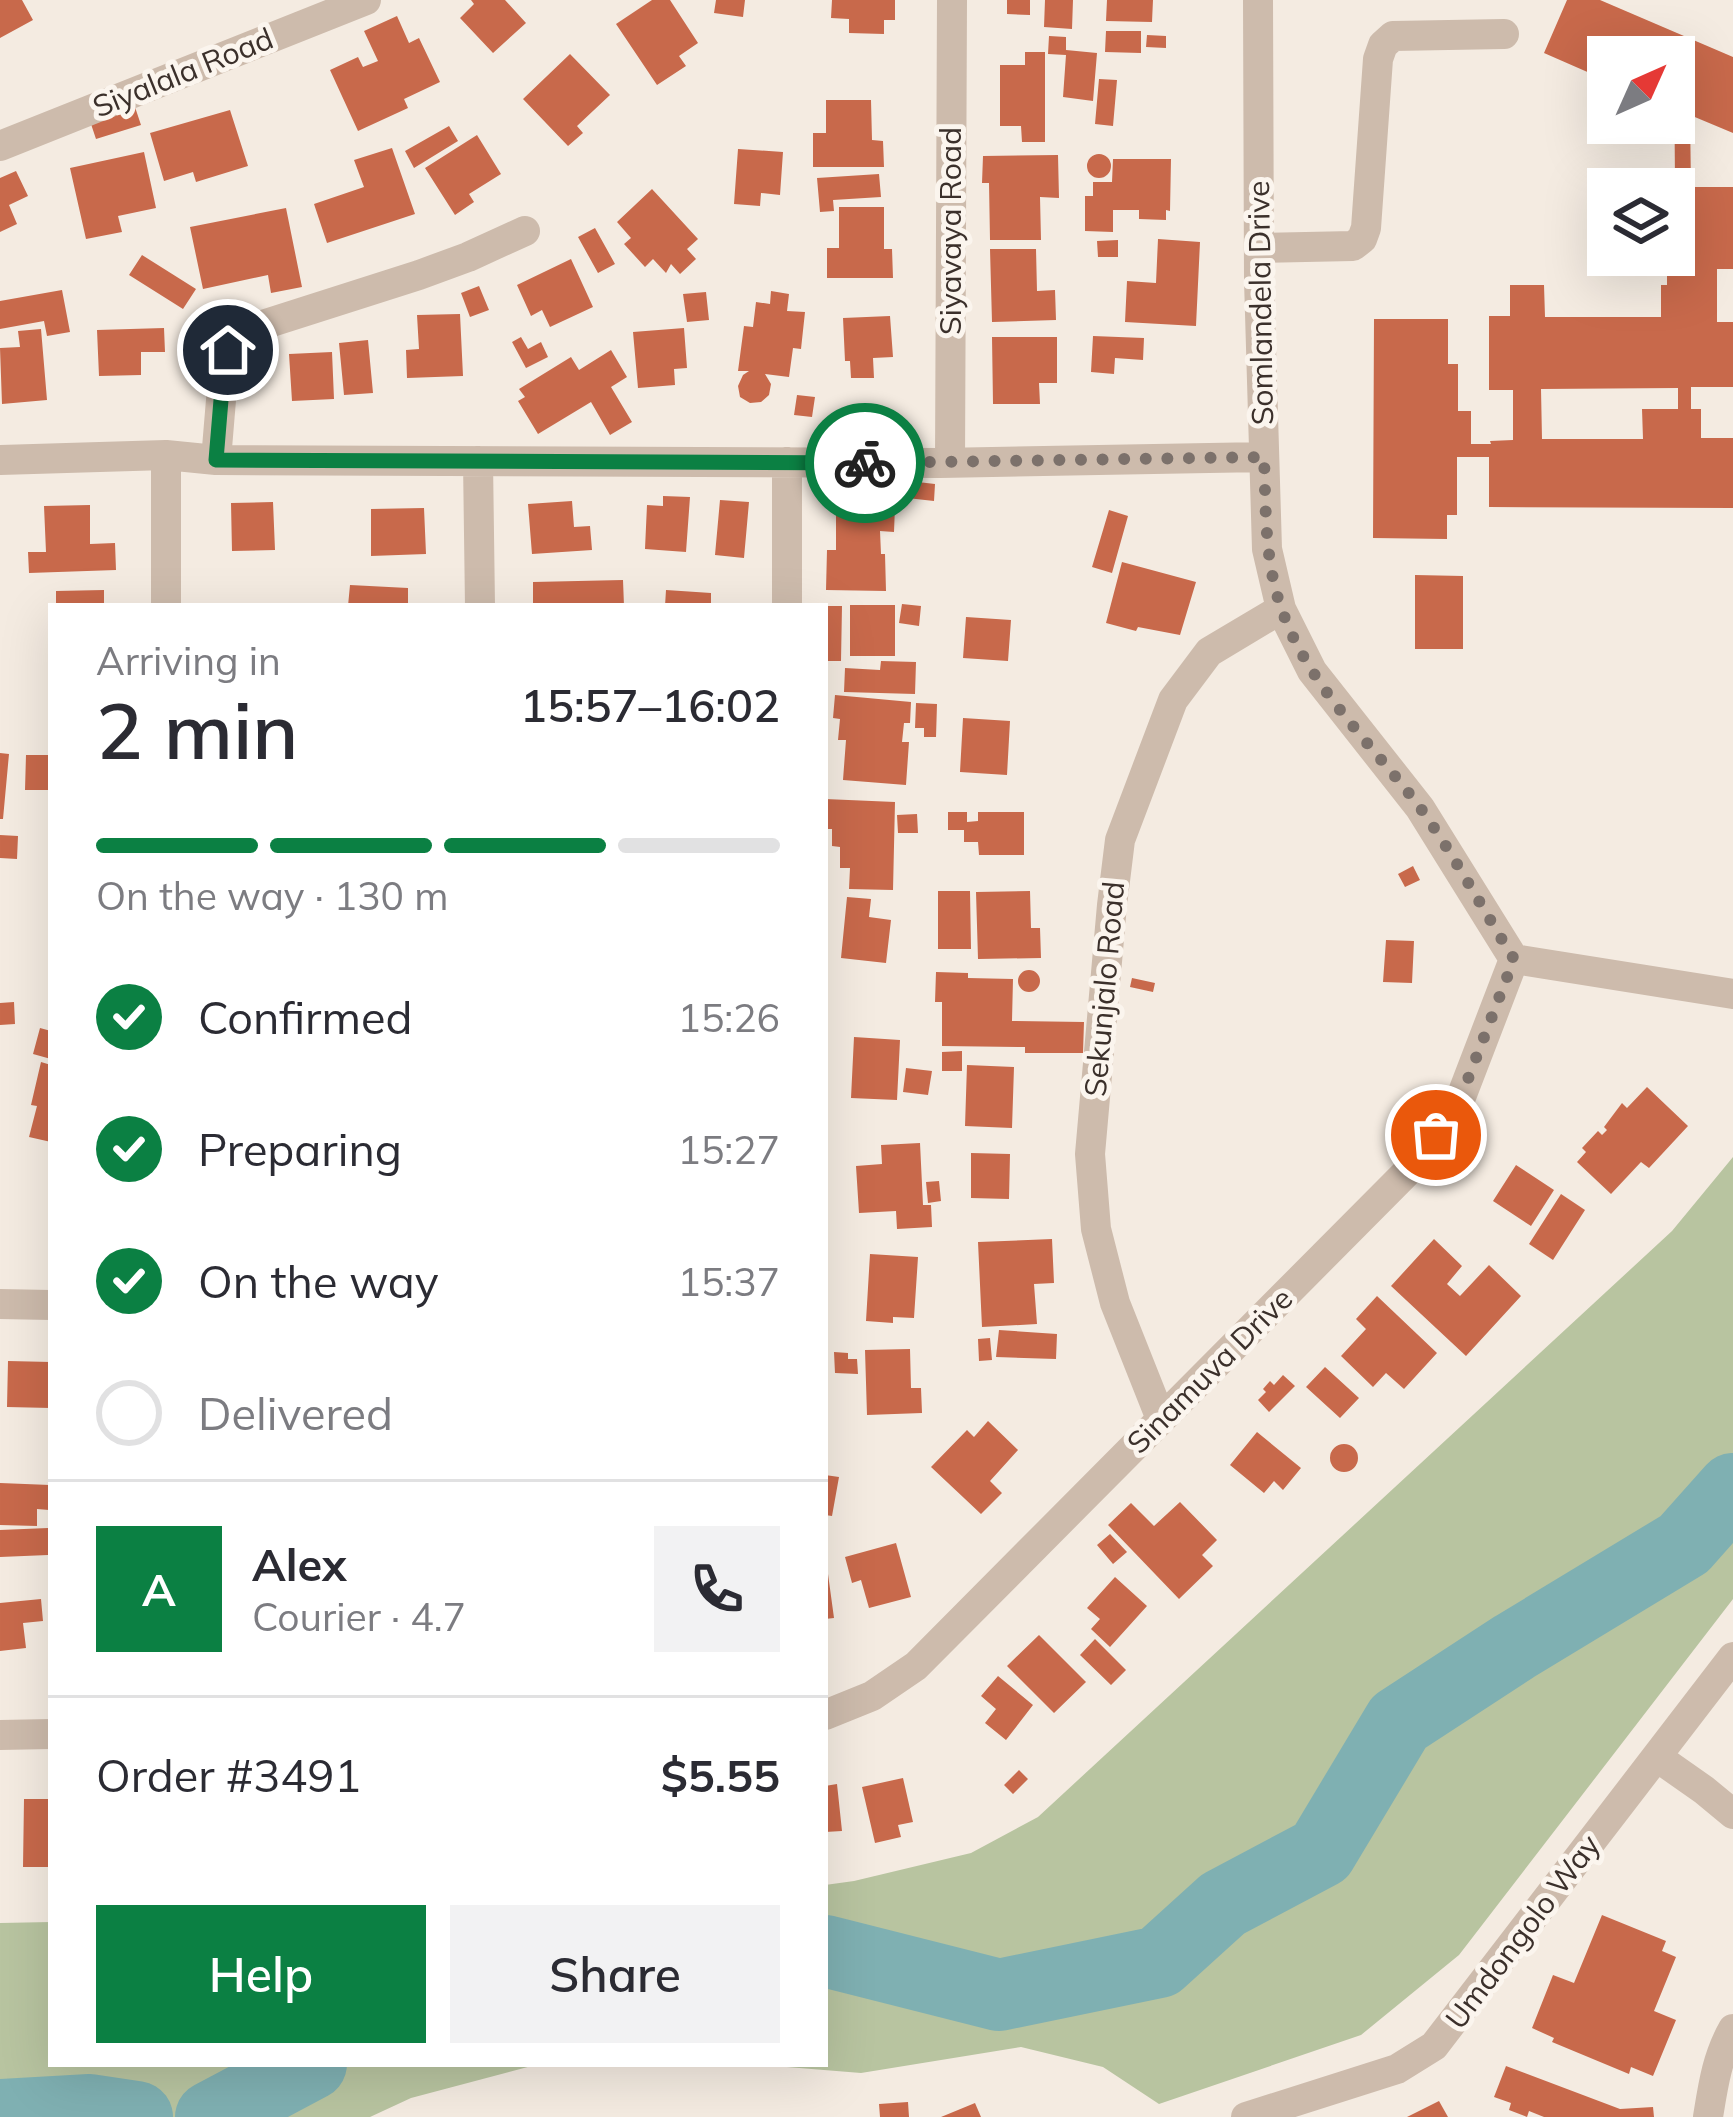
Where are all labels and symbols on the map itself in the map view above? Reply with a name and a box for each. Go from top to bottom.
street label: Siyalala Road [87,19,278,125]
north arrow [1587,36,1695,144]
street label: Siyavaya Road [931,127,969,335]
street label: Somlandela Drive [1239,180,1281,426]
pin [177,299,279,401]
courier [805,403,925,523]
street label: Sekunjalo Road [1076,880,1132,1098]
pin [1385,1084,1487,1186]
street label: Sinamuva Drive [1118,1279,1300,1461]
street label: Umdongolo Way [1437,1827,1608,2036]

